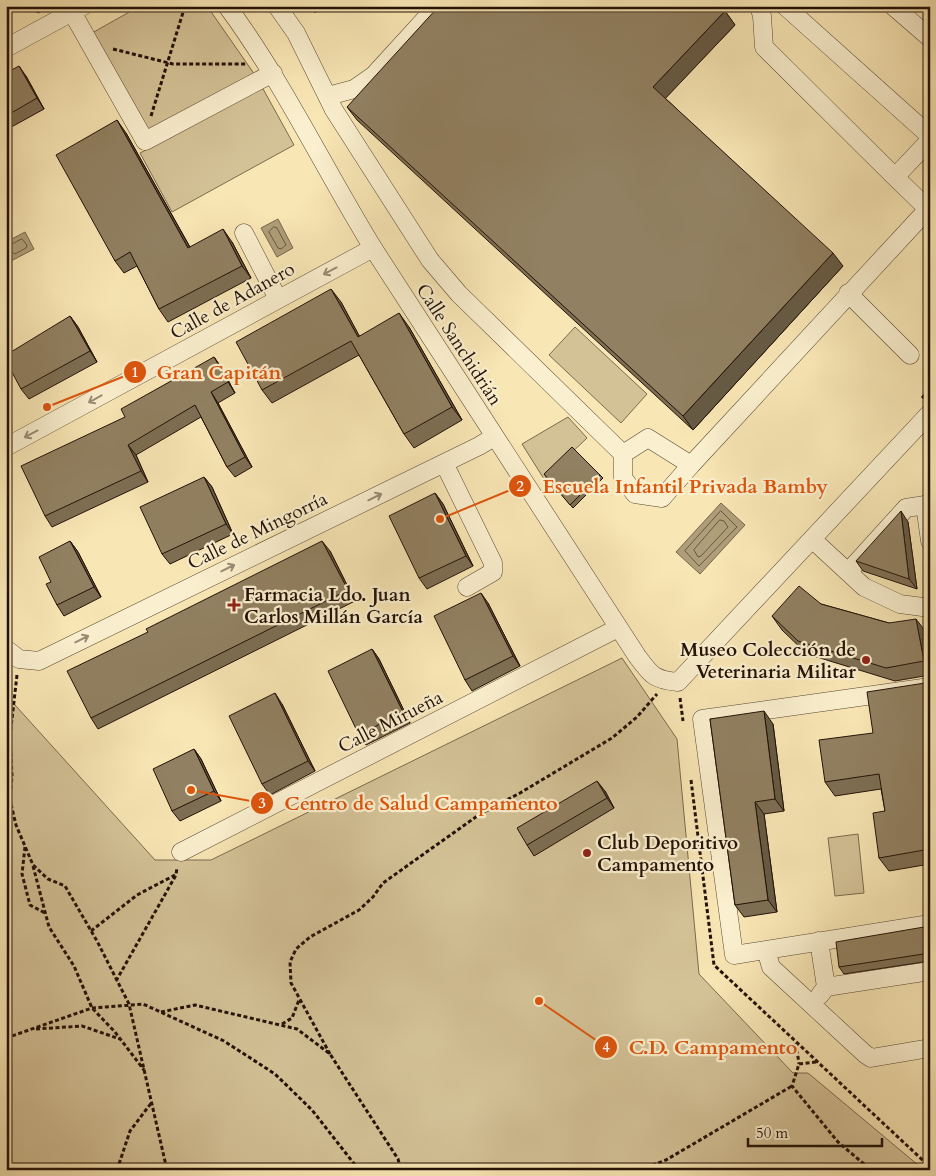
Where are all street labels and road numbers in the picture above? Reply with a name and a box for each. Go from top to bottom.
street label: Calle de Adanero [166,256,299,346]
street label: Calle Sanchidrián [410,279,508,411]
street label: Calle de Mingorría [183,486,332,576]
street label: Calle Mirueña [334,684,447,759]

